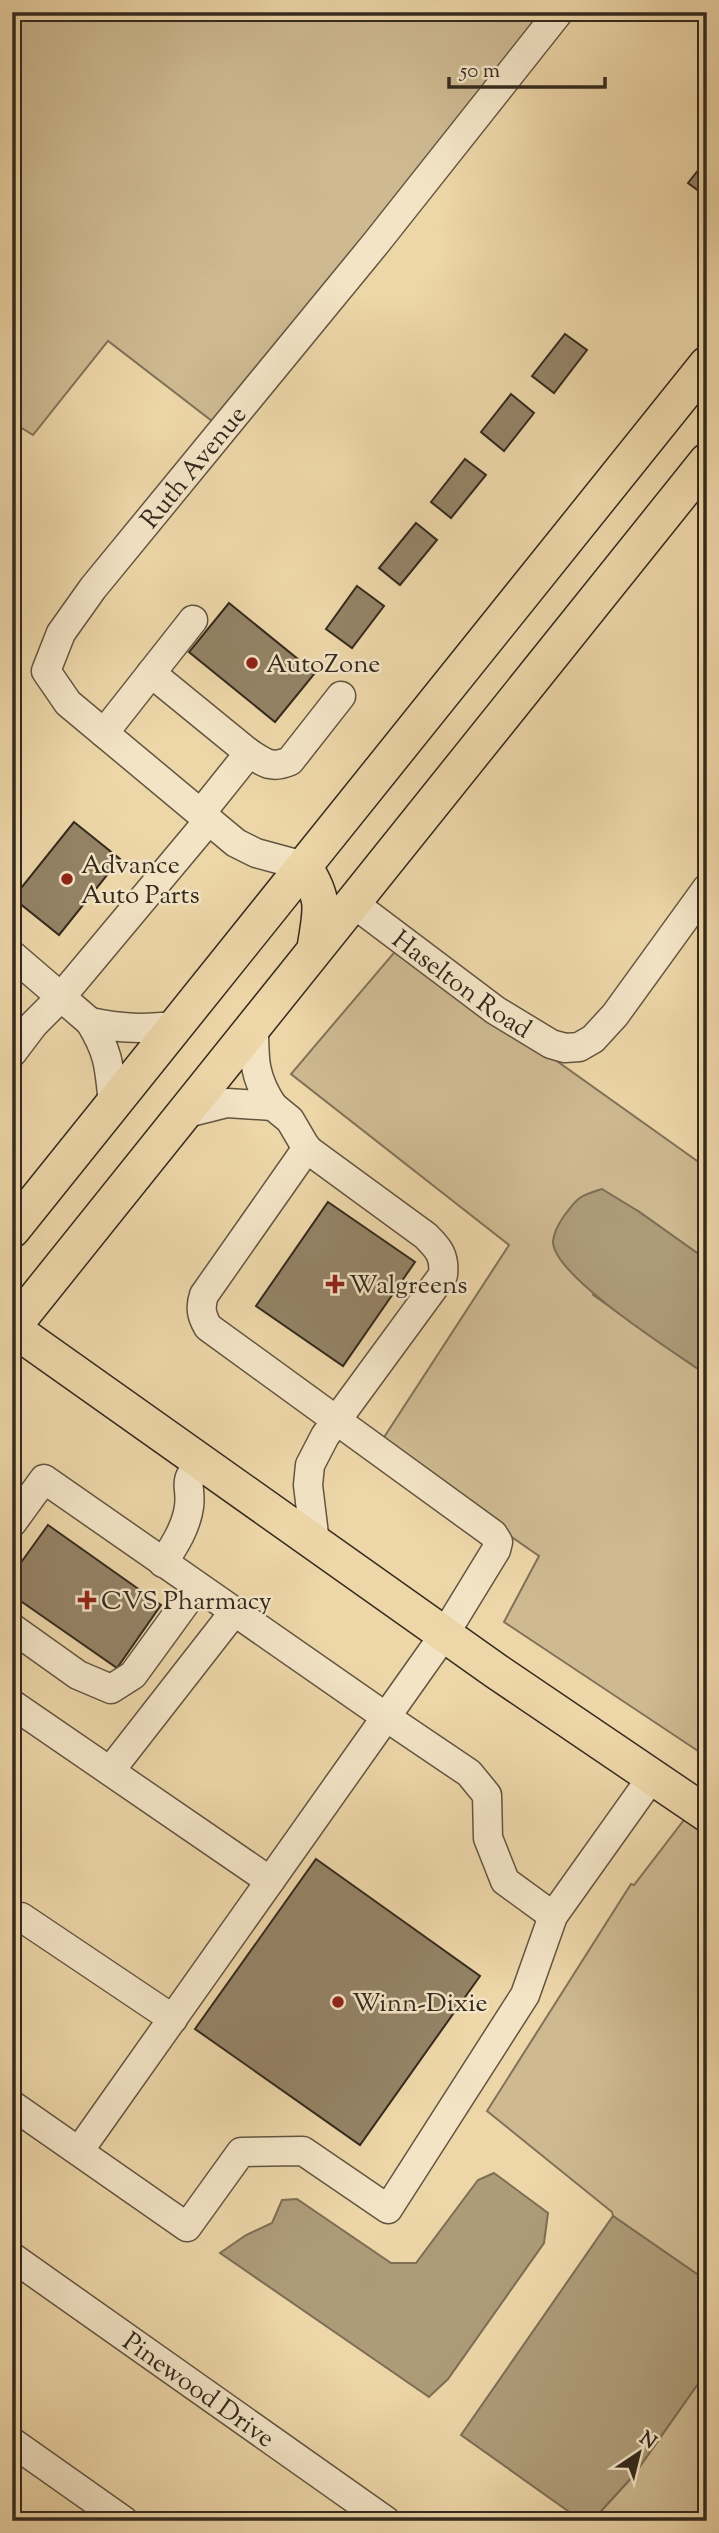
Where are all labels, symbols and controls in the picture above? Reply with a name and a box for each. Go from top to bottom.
scale bar [449,46,605,90]
text: 50 m [459,57,500,87]
street label: Ruth Avenue [133,398,256,537]
place label: AutoZone [266,647,380,684]
marker: AutoZone [244,655,260,671]
place label: Advance Auto Parts [81,848,200,915]
marker: Advance Auto Parts [59,871,75,887]
street label: Haselton Road [383,923,538,1049]
place label: Walgreens [349,1268,468,1305]
marker: Walgreens [327,1276,343,1292]
place label: CVS Pharmacy [101,1584,272,1621]
marker: CVS Pharmacy [79,1592,95,1608]
place label: Winn-Dixie [352,1986,488,2023]
marker: Winn-Dixie [330,1994,346,2010]
street label: Pinewood Drive [114,2324,281,2458]
north arrow [604,2418,674,2488]
text: N [633,2426,661,2457]

